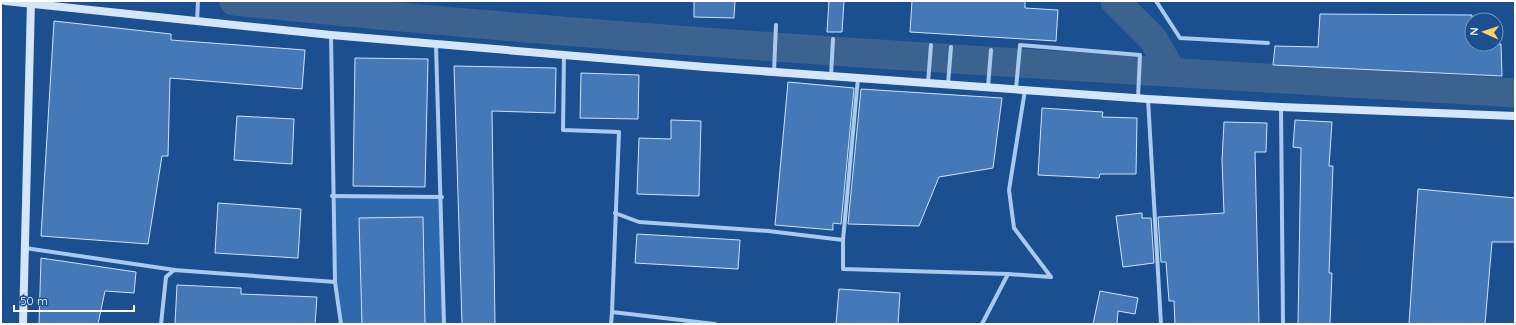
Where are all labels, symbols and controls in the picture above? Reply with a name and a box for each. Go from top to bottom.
north arrow [1464,12,1504,52]
text: N [1467,27,1481,36]
scale bar [14,287,134,313]
text: 50 m [20,293,48,308]

